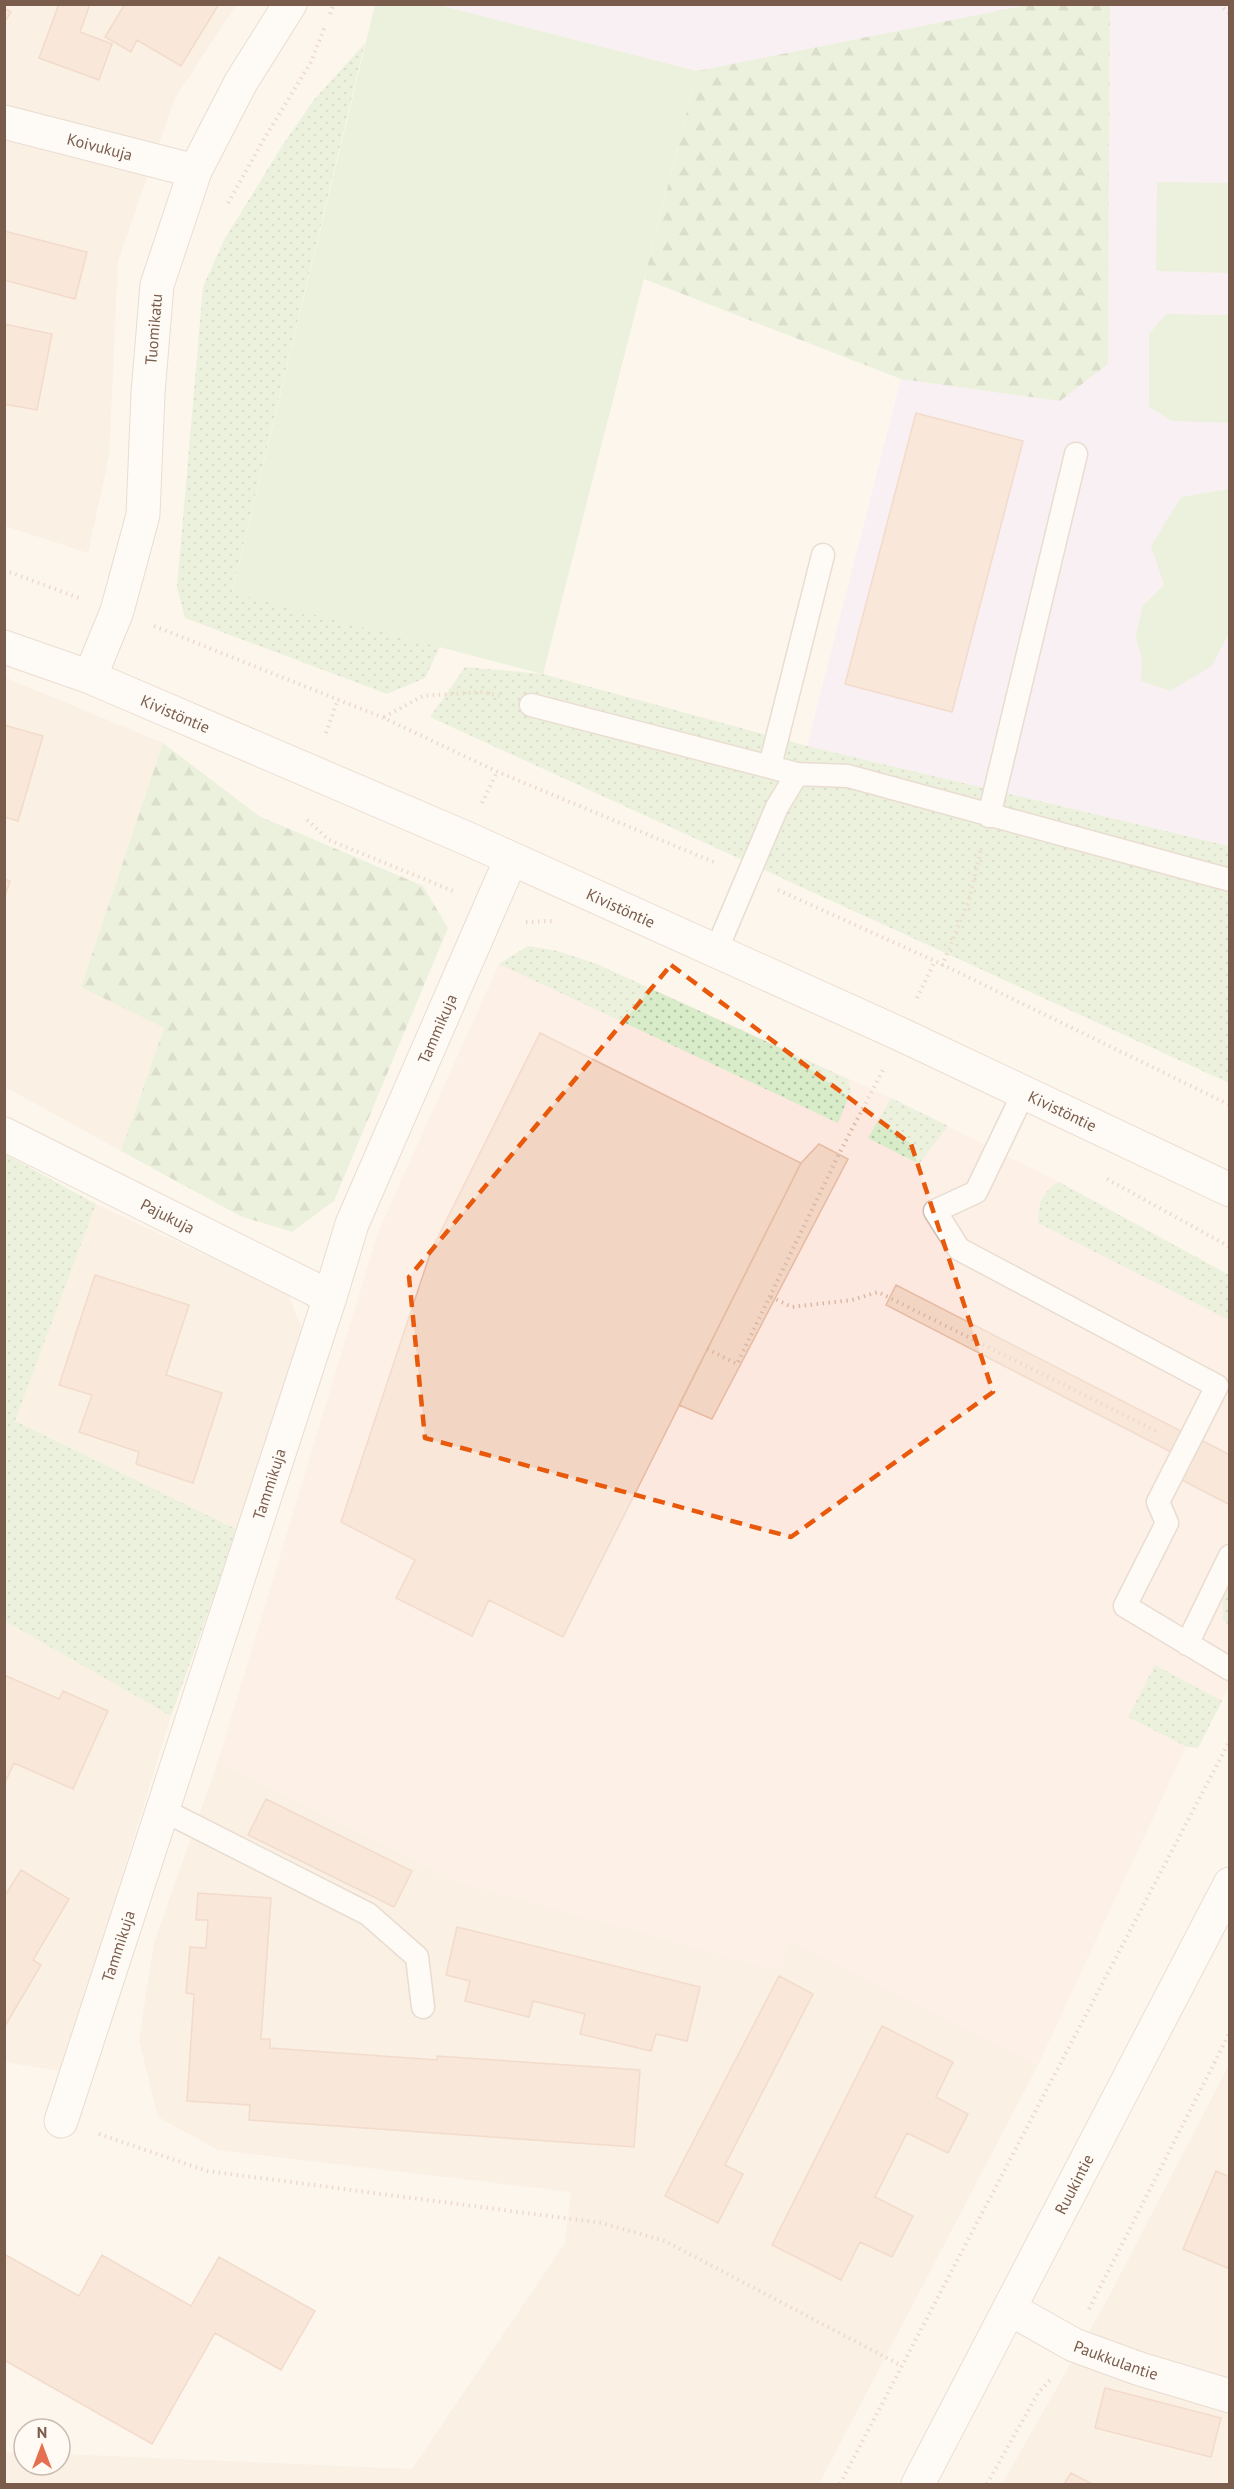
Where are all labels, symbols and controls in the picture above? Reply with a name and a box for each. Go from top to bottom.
street label: Koivukuja [65,129,135,165]
street label: Tuomikatu [140,293,166,365]
street label: Kivistöntie [138,690,213,737]
street label: Kivistöntie [583,884,658,932]
street label: Tammikuja [413,991,461,1067]
street label: Kivistöntie [1025,1086,1100,1136]
street label: Pajukuja [137,1194,198,1238]
street label: Tammikuja [248,1446,290,1522]
street label: Tammikuja [97,1908,139,1984]
street label: Ruukintie [1050,2151,1098,2218]
street label: Paukkulantie [1071,2336,1161,2384]
north arrow [12,2417,72,2477]
text: N [37,2422,47,2442]

